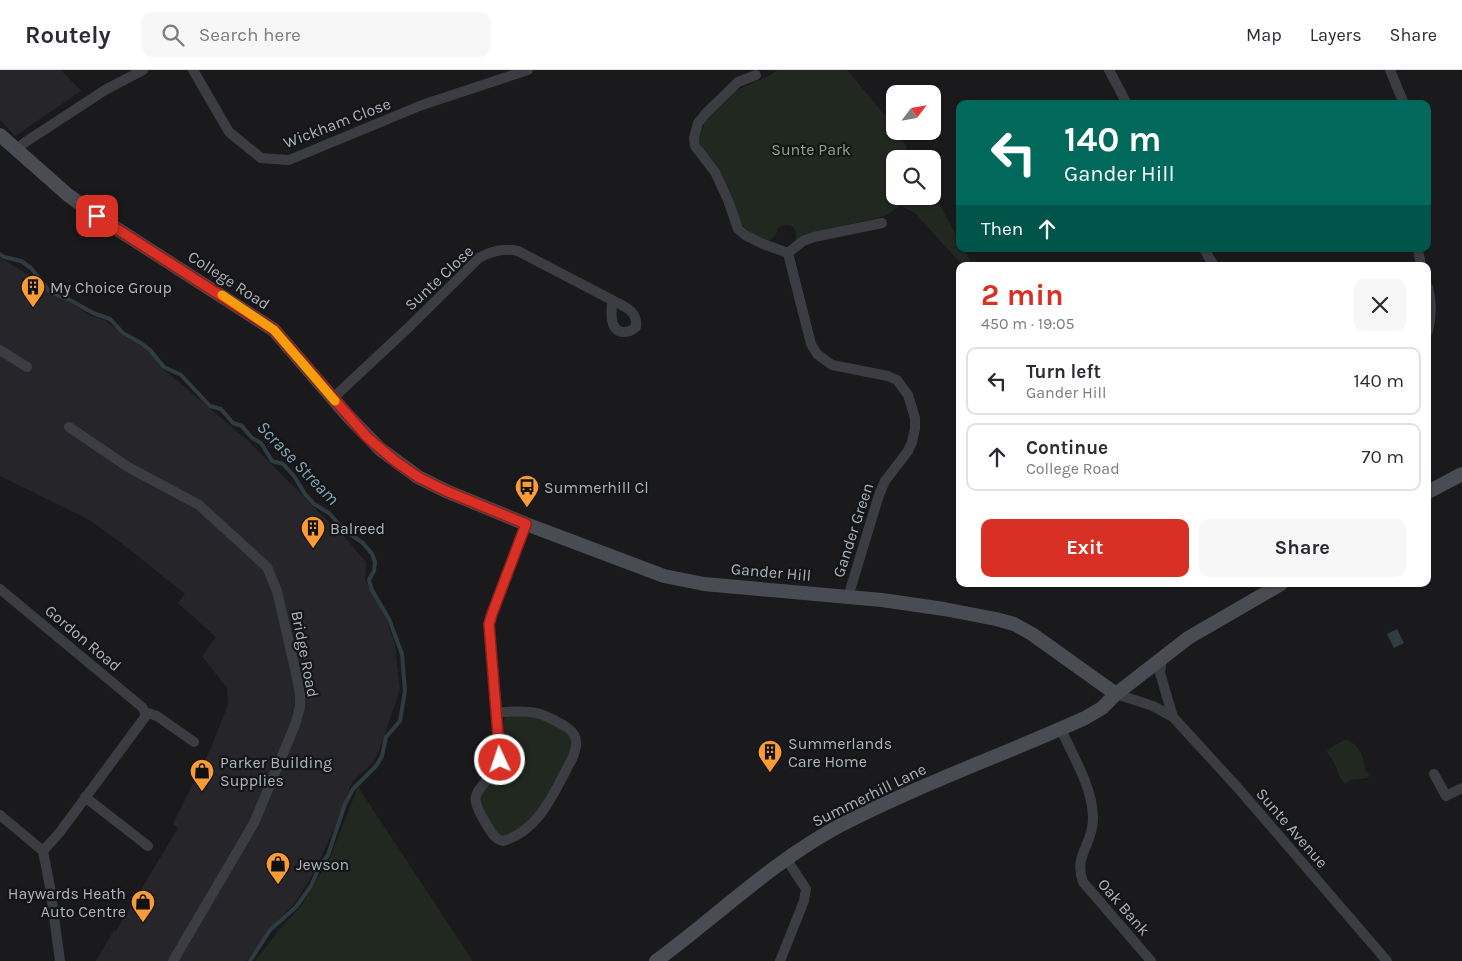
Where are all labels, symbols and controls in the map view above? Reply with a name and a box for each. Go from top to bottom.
search box [141,12,491,57]
text: Routely [25,21,111,49]
icon: search [159,21,187,49]
text: Search here [199,24,301,46]
text: Map [1246,24,1282,46]
text: Layers [1310,24,1362,46]
text: Share [1390,24,1437,46]
north arrow [886,85,941,140]
map controls [886,85,941,205]
street label: Wickham Close [281,94,393,152]
text: 140 m [1064,119,1162,160]
icon: left [981,120,1046,185]
park label: Sunte Park [771,140,851,159]
button: search [886,150,941,205]
text: Gander Hill [1064,161,1175,187]
pin [76,195,118,237]
icon: arrive [83,202,111,230]
icon: ahead [1033,215,1061,243]
text: Then [981,218,1023,240]
street label: Sunte Close [401,241,477,315]
street label: College Road [185,247,273,313]
building icon: My Choice Group [20,274,46,308]
text: 2 min [981,277,1064,313]
place label: My Choice Group [50,278,172,297]
button: close [1354,279,1406,331]
text: 450 m · 19:05 [981,314,1074,333]
text: Turn left [1026,361,1101,383]
icon: left [983,367,1011,395]
text: 140 m [1354,370,1404,392]
text: Gander Hill [1026,383,1106,402]
water label: Scrase Stream [252,416,344,510]
text: Continue [1026,437,1108,459]
icon: ahead [983,443,1011,471]
text: 70 m [1362,446,1404,468]
text: College Road [1026,459,1120,478]
bus stop icon: Summerhill Cl [514,474,540,508]
place label: Summerhill Cl [544,478,649,497]
street label: Gander Green [829,480,877,580]
building icon: Balreed [300,515,326,549]
place label: Balreed [330,519,385,538]
button: Exit [981,519,1189,577]
button: Share [1199,519,1406,577]
street label: Gander Hill [730,559,812,585]
street label: Gordon Road [41,601,125,675]
street label: Bridge Road [287,609,323,699]
position arrow [473,733,525,785]
place label: Summerlands Care Home [788,734,892,771]
building icon: Summerlands Care Home [757,739,783,773]
place label: Parker Building Supplies [220,753,332,790]
shop icon: Parker Building Supplies [189,758,215,792]
street label: Summerhill Lane [809,759,929,831]
street label: Sunte Avenue [1252,784,1332,872]
shop icon: Jewson [265,851,291,885]
place label: Jewson [296,855,349,874]
street label: Oak Bank [1094,875,1154,939]
place label: Haywards Heath Auto Centre [8,884,126,921]
shop icon: Haywards Heath Auto Centre [130,889,156,923]

